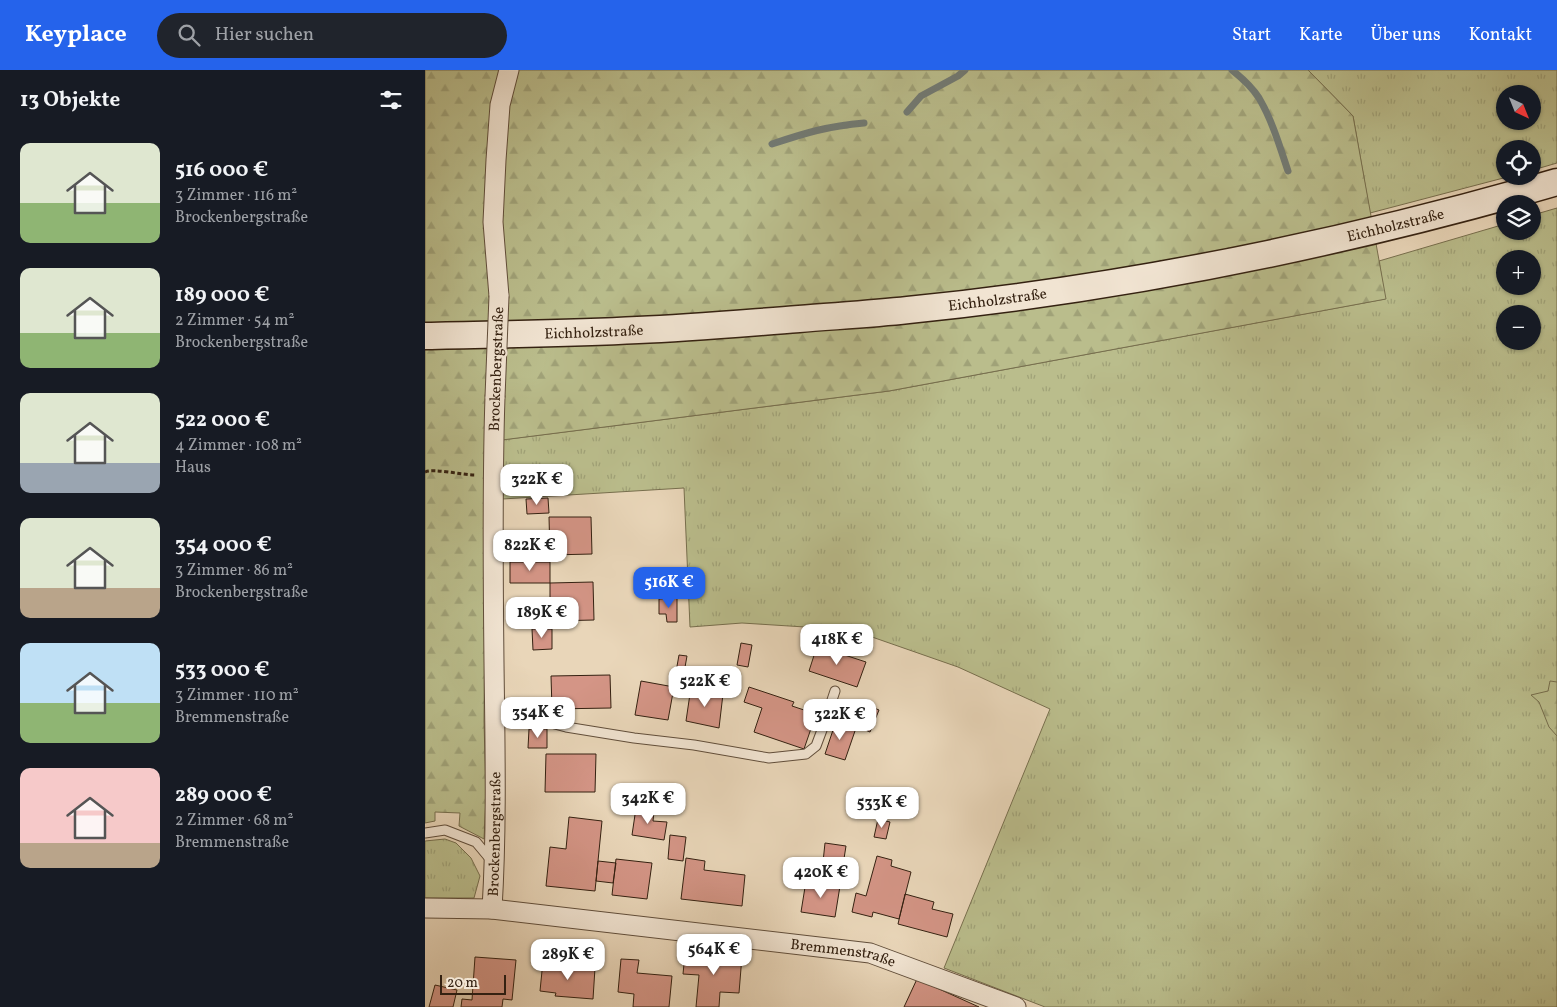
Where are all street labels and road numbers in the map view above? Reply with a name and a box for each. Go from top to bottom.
street label: Eichholzstraße [1345,204,1447,248]
street label: Eichholzstraße [947,284,1048,318]
street label: Brockenbergstraße [485,306,510,432]
street label: Eichholzstraße [544,321,644,345]
street label: Brockenbergstraße [484,772,507,897]
street label: Bremmenstraße [789,935,898,974]

